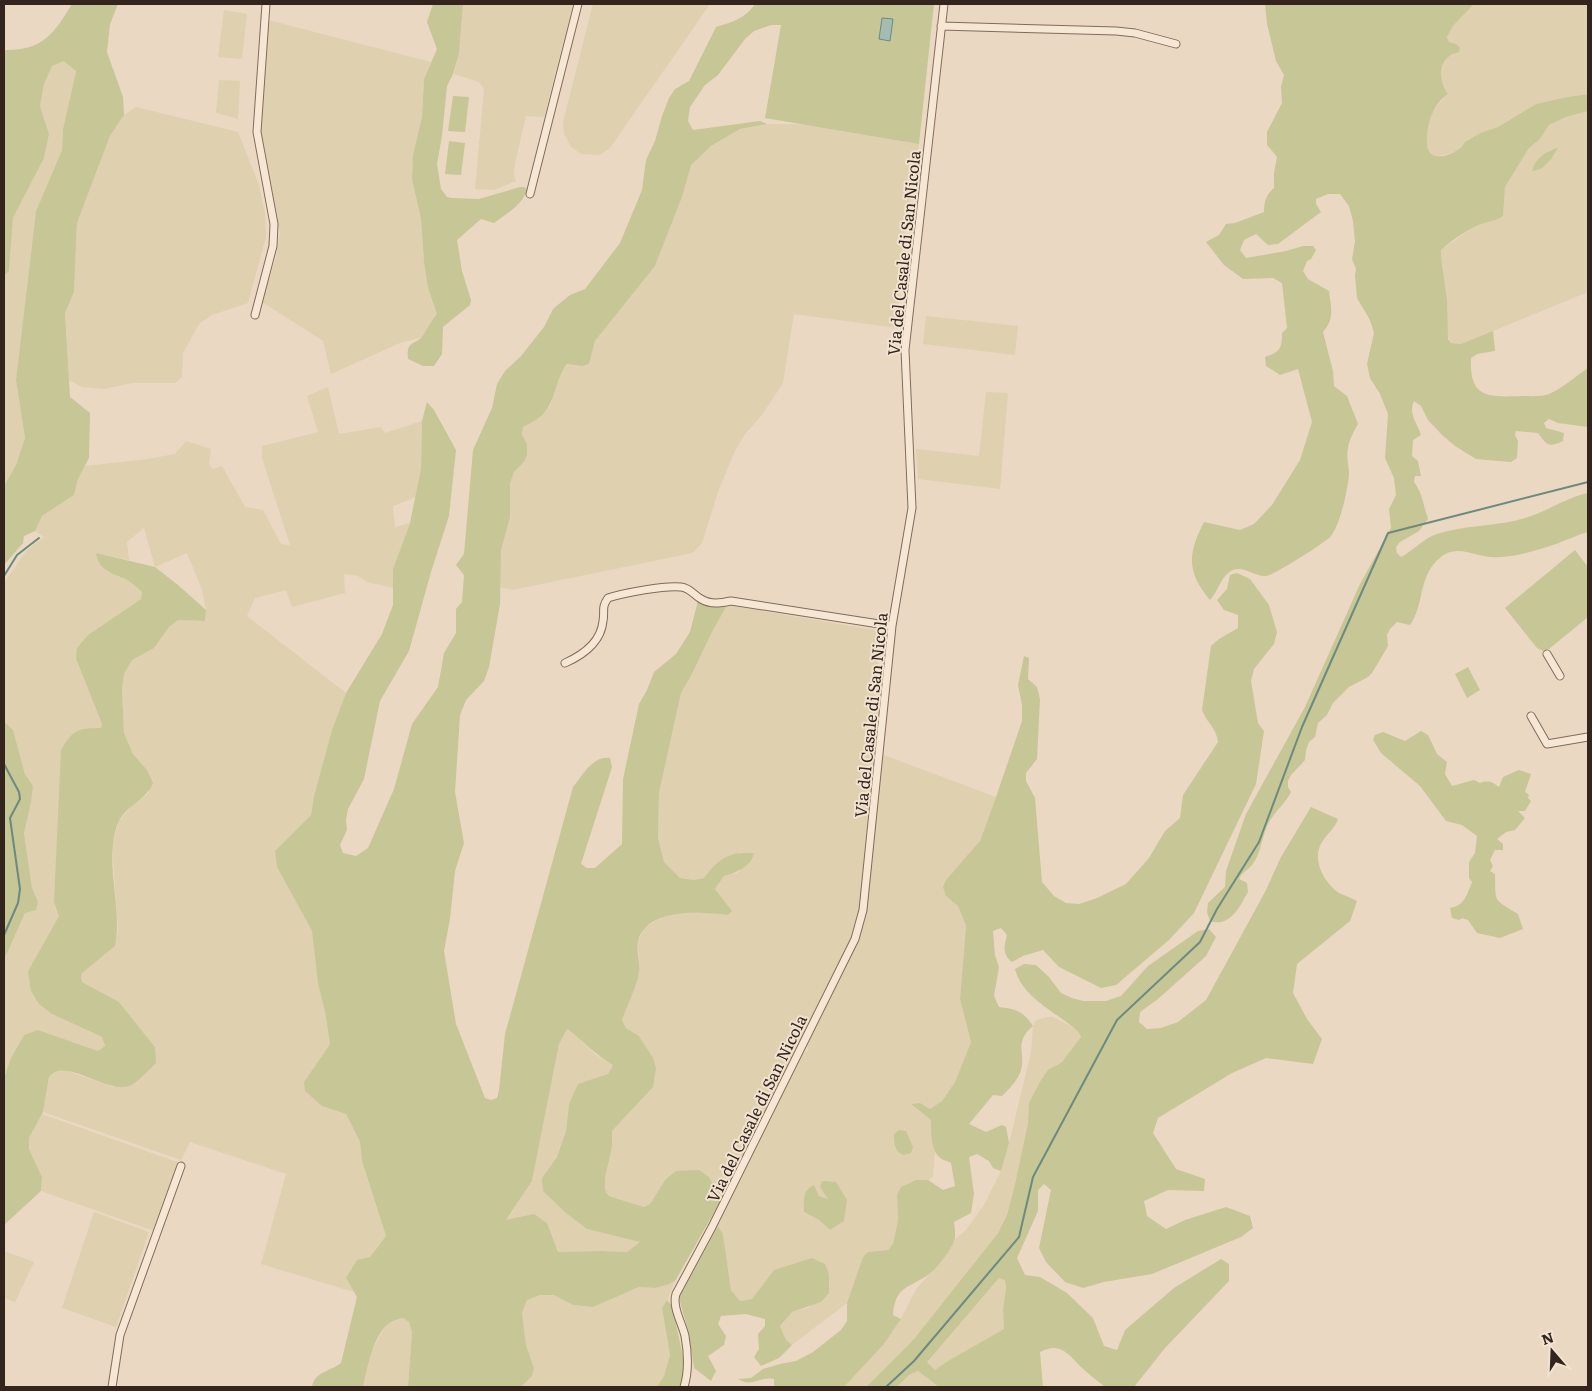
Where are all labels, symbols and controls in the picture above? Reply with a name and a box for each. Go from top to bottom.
street label: Via del Casale di San Nicola [880,149,926,357]
street label: Via del Casale di San Nicola [847,611,893,819]
street label: Via del Casale di San Nicola [700,1010,812,1206]
north arrow [1527,1326,1577,1376]
text: N [1539,1326,1556,1349]

